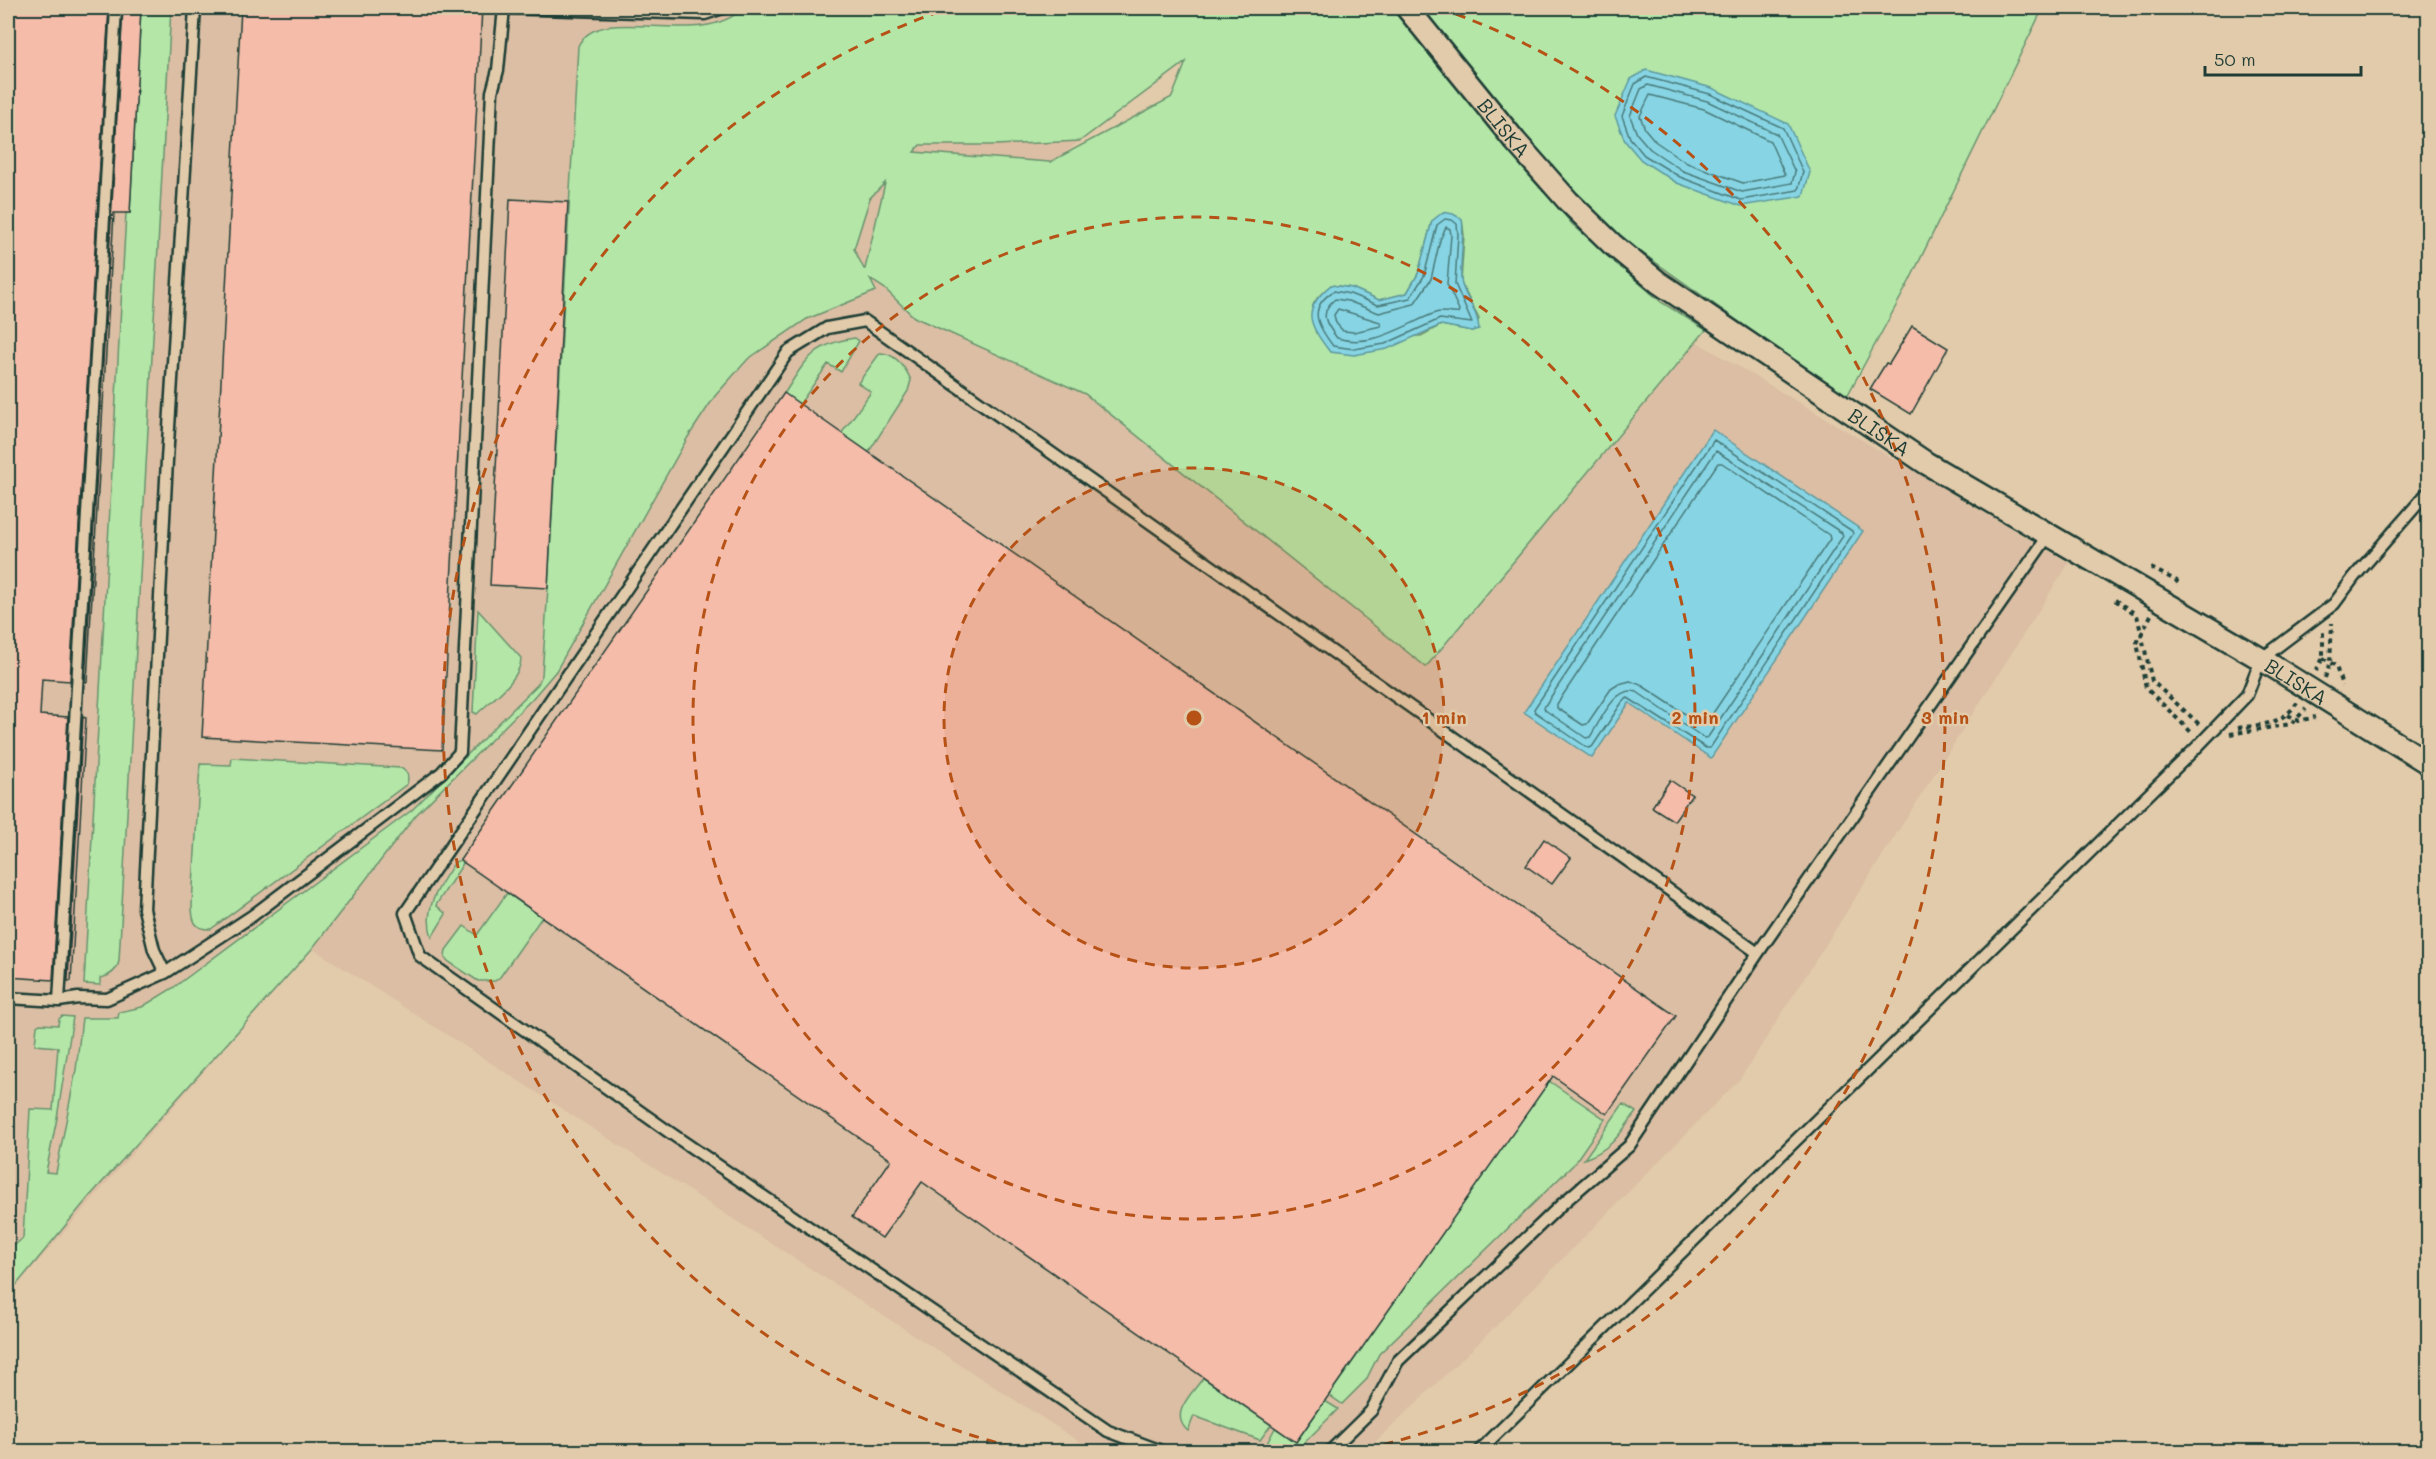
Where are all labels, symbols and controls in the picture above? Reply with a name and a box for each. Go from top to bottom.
scale bar [2205,39,2361,77]
text: 50 m [2214,47,2256,71]
street label: BLISKA [1472,93,1536,162]
street label: BLISKA [1844,402,1915,462]
street label: BLISKA [2260,652,2333,710]
text: 1 min [1421,705,1467,729]
text: 2 min [1671,705,1719,729]
text: 3 min [1921,705,1969,729]
centre of rings [1184,708,1204,728]

